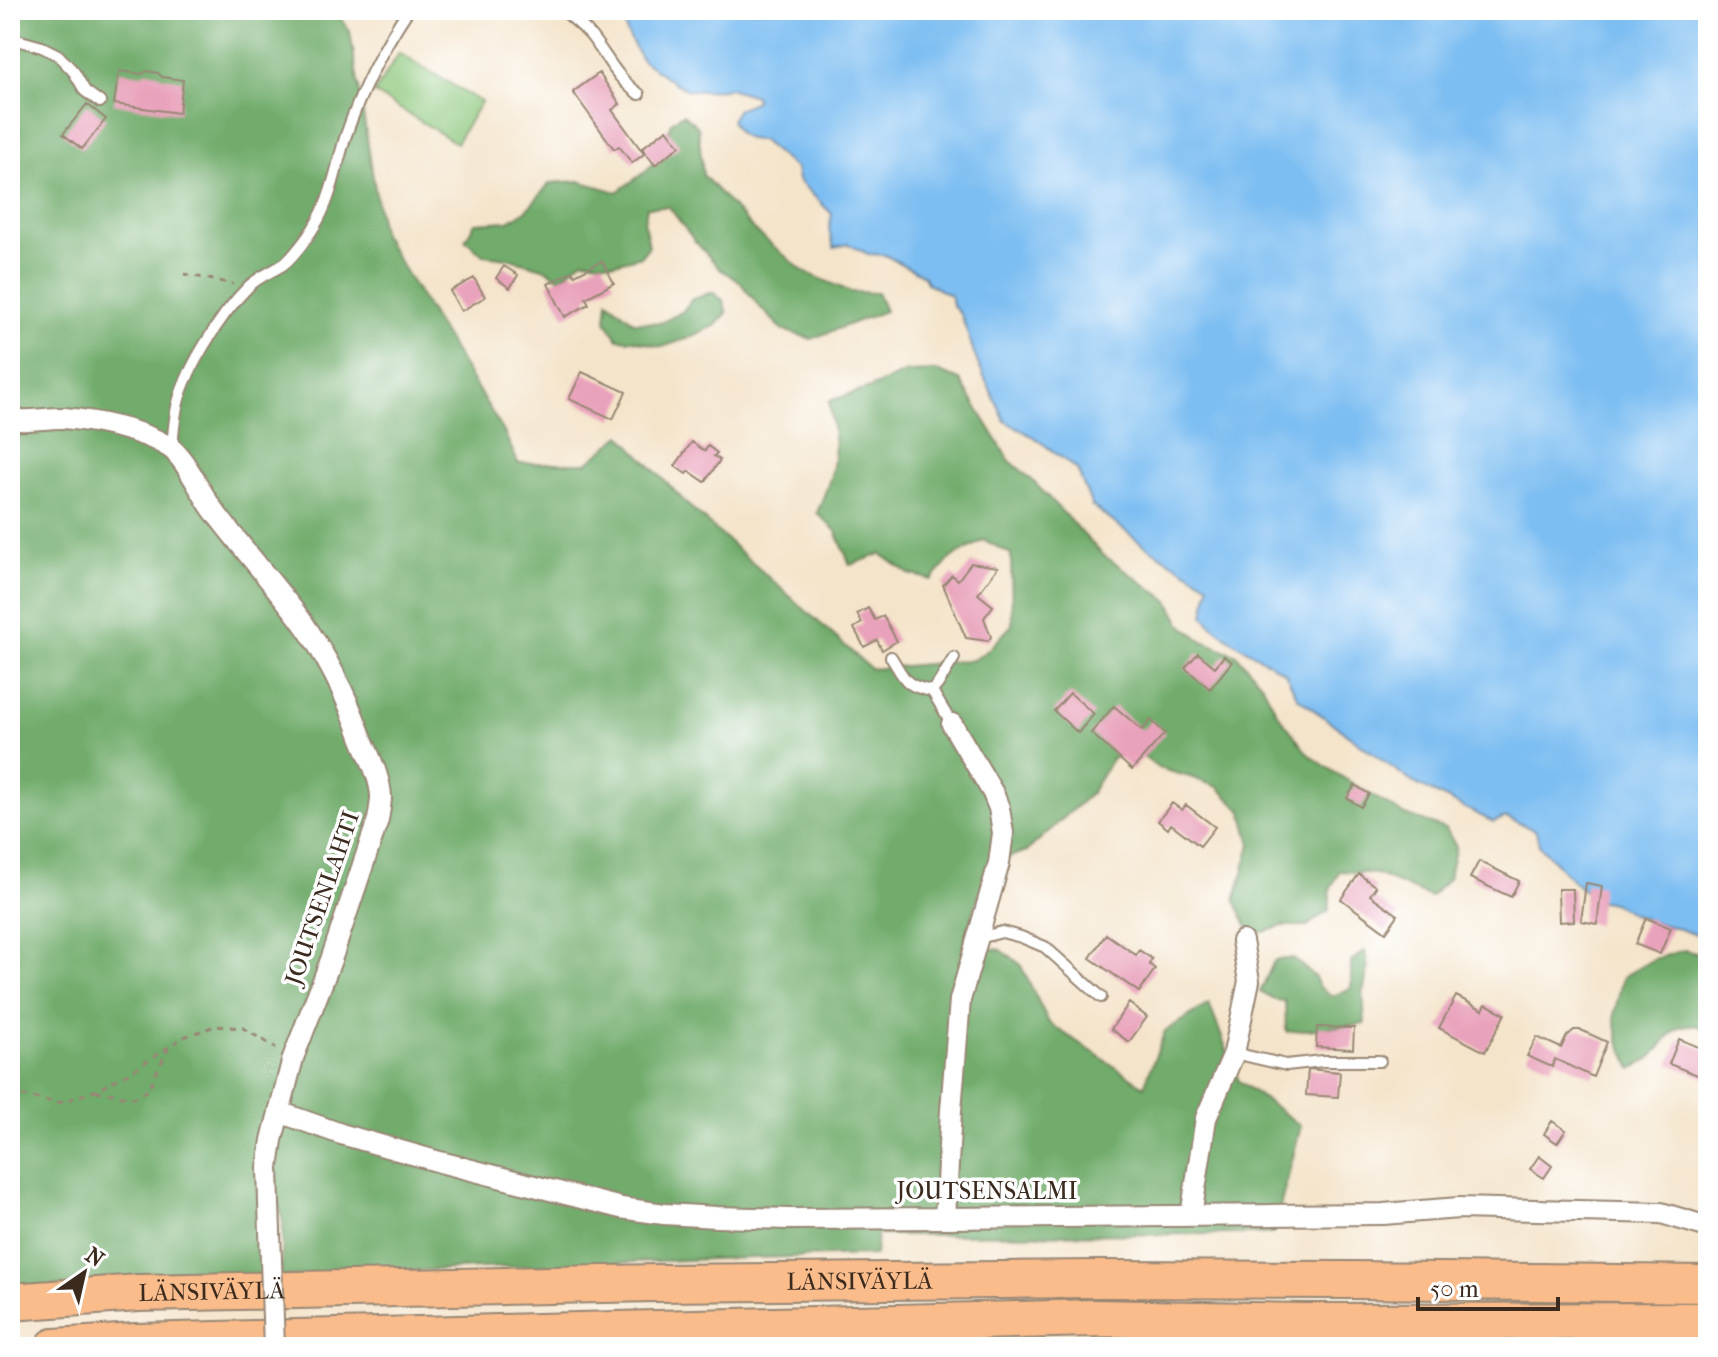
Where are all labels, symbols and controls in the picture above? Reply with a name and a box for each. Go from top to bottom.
street label: JOUTSENLAHTI [278,807,365,991]
street label: JOUTSENSALMI [895,1177,1077,1205]
north arrow [44,1233,124,1313]
text: N [80,1242,109,1273]
scale bar [1418,1261,1558,1311]
street label: LÄNSIVÄYLÄ [786,1266,933,1296]
street label: LÄNSIVÄYLÄ [138,1275,286,1307]
text: 50 m [1430,1275,1479,1303]

